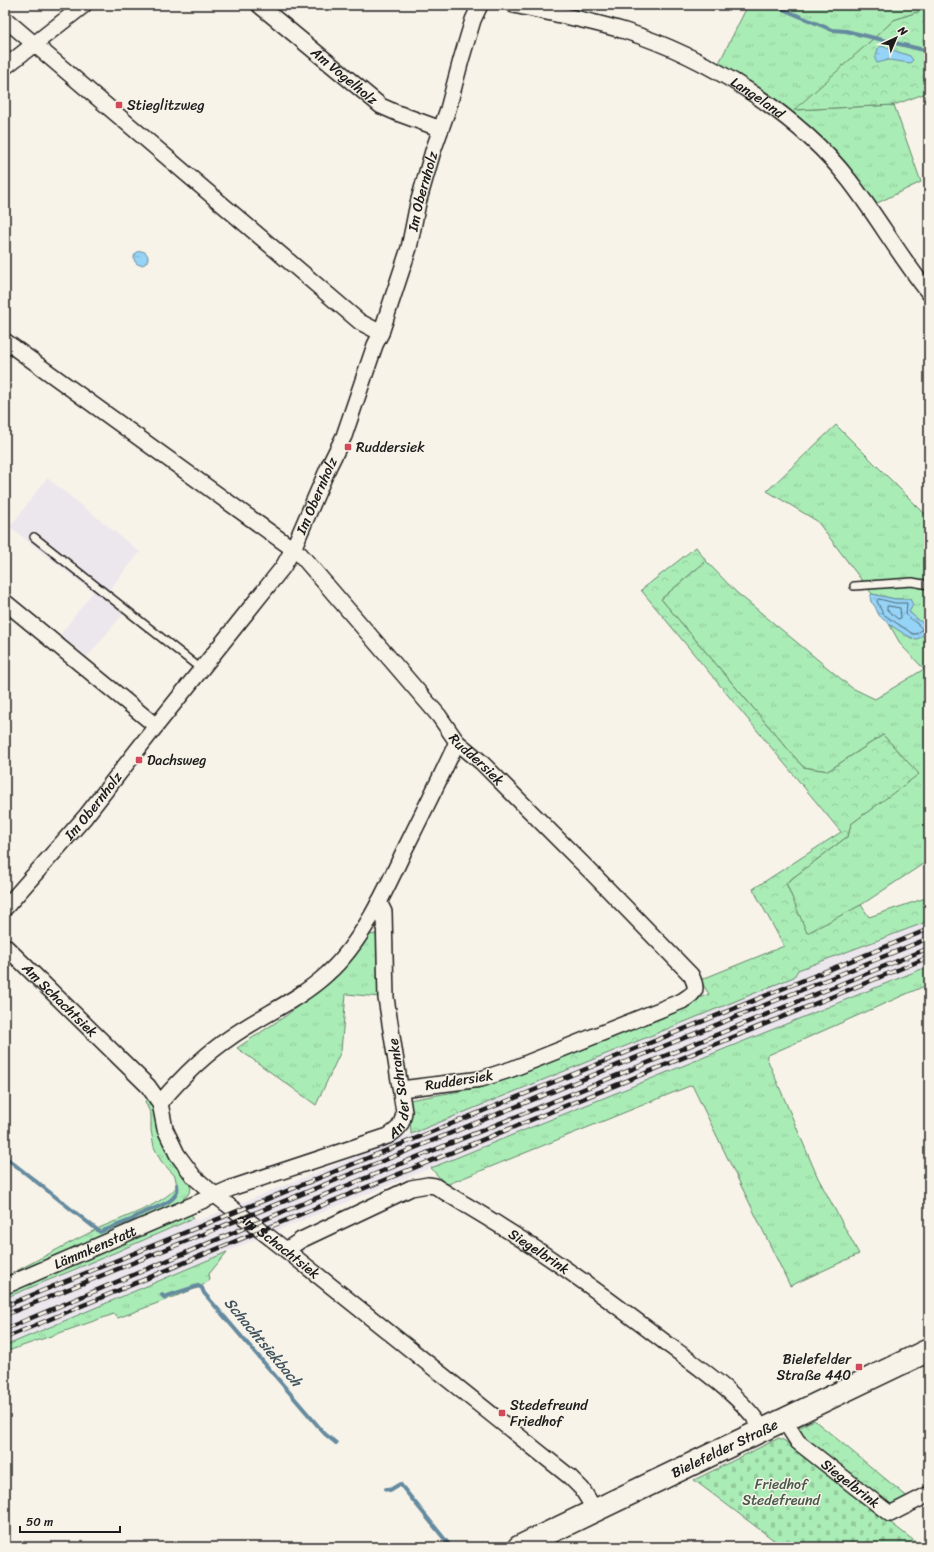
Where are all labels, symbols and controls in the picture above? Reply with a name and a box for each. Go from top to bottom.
north arrow [876,18,916,58]
text: N [893,21,912,41]
street label: Am Vogelholz [304,40,384,112]
street label: Langeland [725,70,791,126]
place label: Stieglitzweg [127,93,205,118]
marker: Stieglitzweg [114,100,124,110]
street label: Im Obernholz [400,148,445,235]
place label: Ruddersiek [356,435,425,460]
marker: Ruddersiek [343,442,353,452]
street label: Im Obernholz [288,452,345,539]
street label: Ruddersiek [442,728,511,792]
place label: Dachsweg [147,748,206,773]
marker: Dachsweg [134,755,144,765]
street label: Im Obernholz [57,766,129,847]
street label: Am Schachtsiek [15,956,104,1044]
street label: An der Schranke [381,1036,417,1146]
street label: Ruddersiek [423,1063,495,1098]
street label: Am Schachtsiek [232,1205,326,1286]
street label: Lämmkenstatt [50,1218,141,1276]
street label: Siegelbrink [503,1222,575,1281]
water label: Schachtsiekbach [218,1291,309,1394]
place label: Bielefelder Straße 440 [776,1347,852,1388]
marker: Bielefelder Straße 440 [854,1362,864,1372]
place label: Stedefreund Friedhof [510,1393,589,1434]
marker: Stedefreund Friedhof [497,1408,507,1418]
street label: Bielefelder Straße [667,1412,782,1485]
street label: Siegelbrink [815,1452,886,1515]
park label: Friedhof Stedefreund [742,1472,821,1513]
scale bar [20,1508,120,1534]
text: 50 m [26,1511,53,1533]

